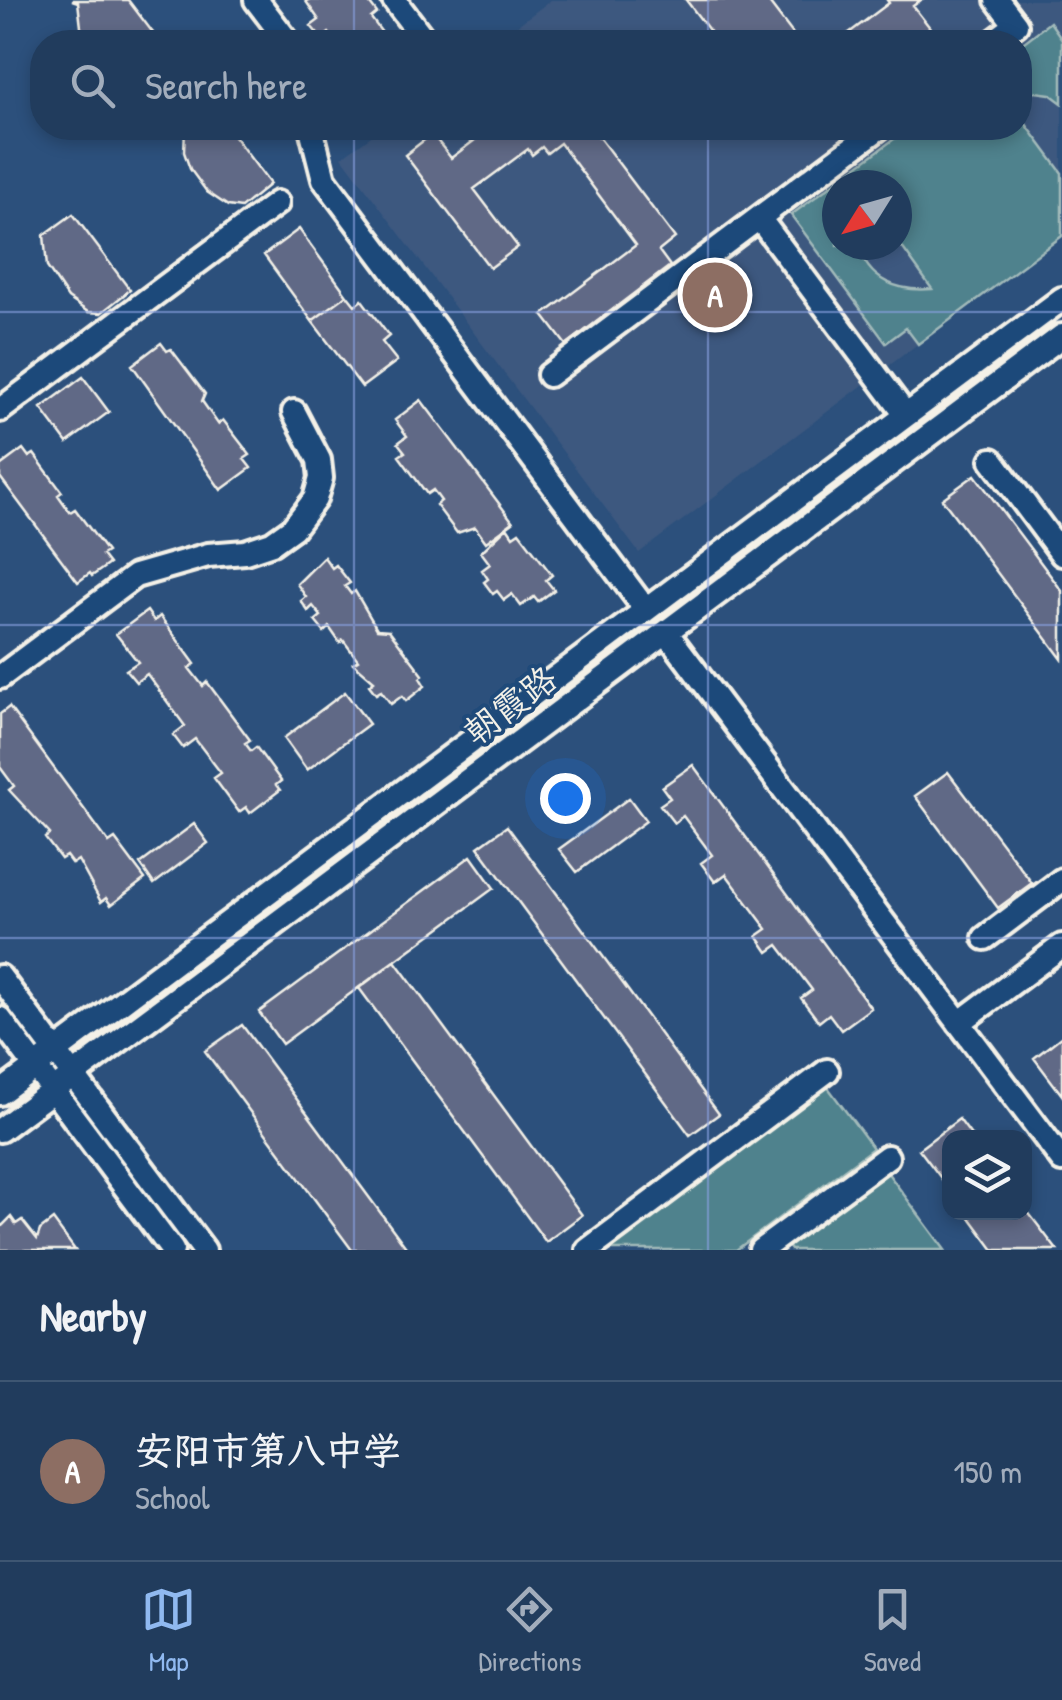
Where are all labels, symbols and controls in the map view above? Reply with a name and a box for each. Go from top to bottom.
search box [30,30,1032,140]
icon: search [65,58,120,113]
text: Search here [145,59,307,111]
north arrow [822,170,912,260]
pin: A [682,258,748,332]
street label: 朝霞路 [454,655,566,755]
your location [540,773,591,824]
map controls [942,1130,1032,1220]
button: layers [942,1130,1032,1220]
text: Nearby [40,1287,147,1344]
text: 安阳市第八中学 [135,1424,401,1476]
text: A [65,1450,80,1493]
text: 150 m [953,1450,1022,1493]
text: School [135,1476,210,1519]
tab: Map [141,1582,196,1680]
tab: Directions [478,1582,581,1680]
tab: Saved [864,1582,921,1680]

